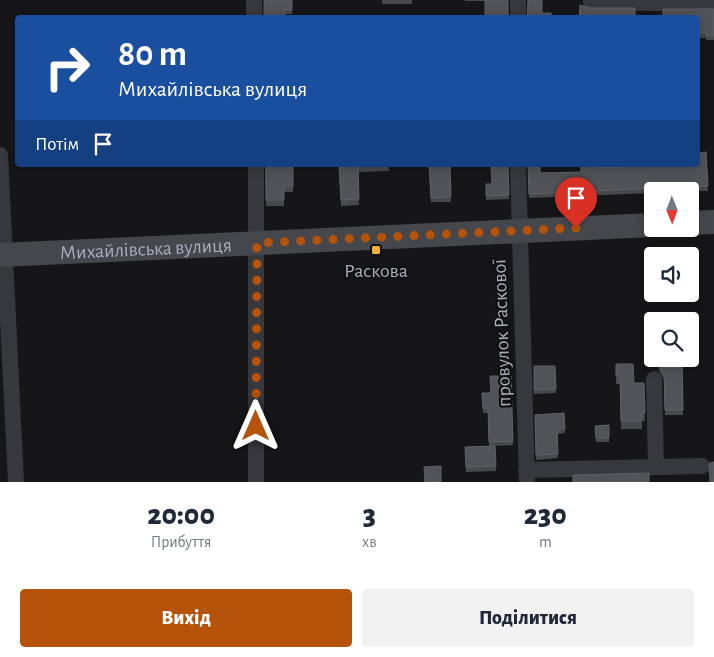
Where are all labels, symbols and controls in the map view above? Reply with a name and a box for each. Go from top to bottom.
icon: right [35,35,100,100]
text: 80 m [118,37,187,72]
text: Михайлівська вулиця [118,78,307,100]
icon: arrive [89,130,117,158]
text: Потім [35,135,79,154]
pin [555,177,597,228]
north arrow [644,182,699,238]
map controls [644,182,699,367]
icon: arrive [562,184,590,212]
street label: Михайлівська вулиця [59,235,232,263]
marker: Раскова [370,244,382,256]
button: sound [644,247,699,302]
street label: провулок Раскової [489,259,515,407]
place label: Раскова [344,261,408,281]
button: search [644,312,699,367]
position arrow [229,399,281,451]
text: 20:00 [147,500,215,530]
text: 3 [363,500,376,530]
text: 230 [524,500,567,530]
text: Прибуття [151,534,211,550]
text: хв [362,534,377,550]
text: m [539,534,552,550]
button: Вихід [20,589,352,647]
button: Поділитися [362,589,694,647]

